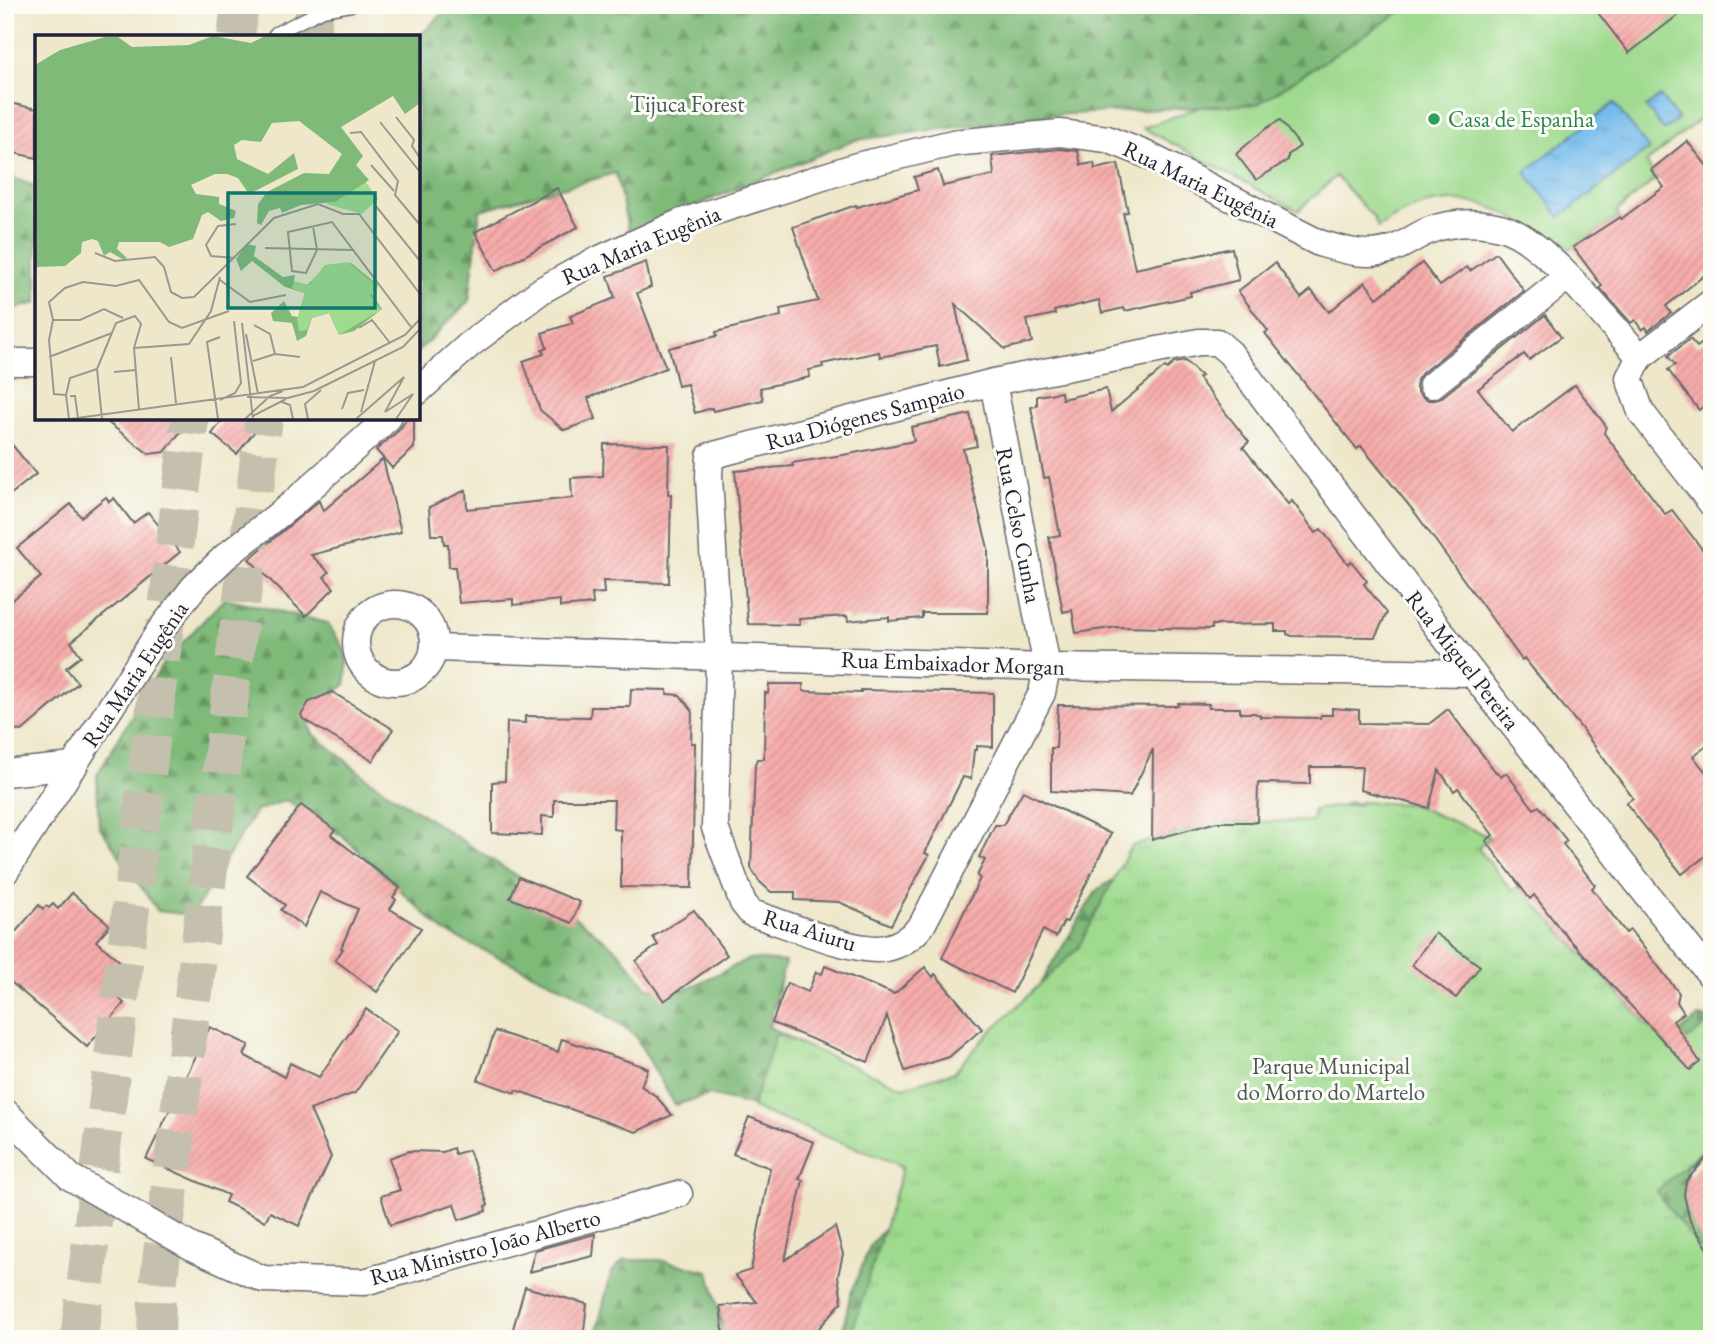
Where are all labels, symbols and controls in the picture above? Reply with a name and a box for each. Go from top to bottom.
inset map [35,35,420,420]
park label: Tijuca Forest [630,89,745,119]
place label: Casa de Espanha [1448,104,1595,134]
marker: Casa de Espanha [1426,111,1442,127]
street label: Rua Maria Eugênia [1118,133,1285,235]
street label: Rua Maria Eugênia [557,198,726,292]
street label: Rua Diógenes Sampaio [762,375,968,457]
street label: Rua Celso Cunha [989,445,1049,606]
street label: Rua Miguel Pereira [1399,584,1528,737]
street label: Rua Maria Eugênia [75,595,195,753]
street label: Rua Embaixador Morgan [841,644,1065,682]
street label: Rua Aiuru [760,902,860,958]
park label: Parque Municipal do Morro do Martelo [1237,1051,1425,1107]
street label: Rua Ministro João Alberto [367,1202,603,1292]

